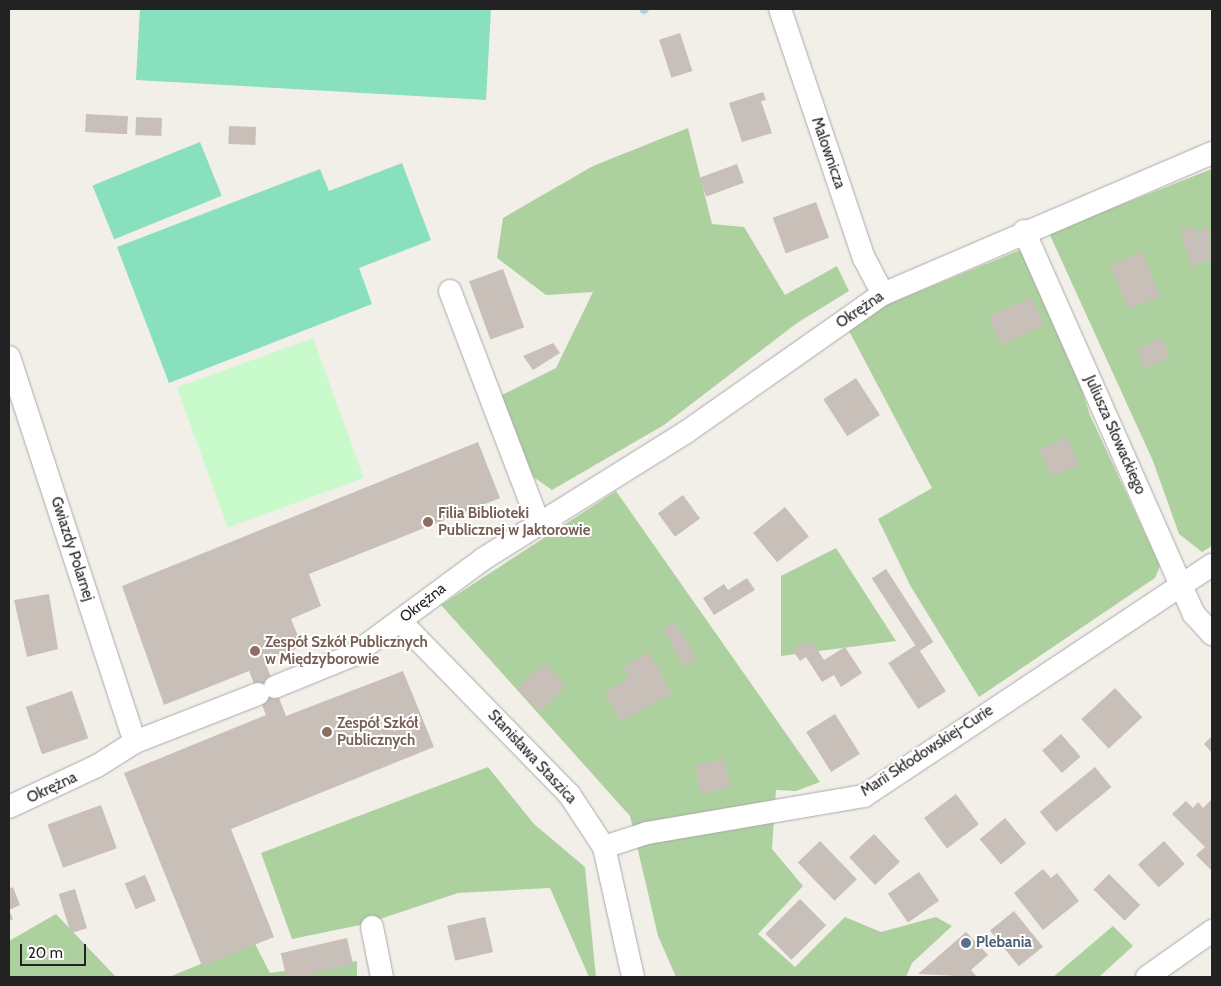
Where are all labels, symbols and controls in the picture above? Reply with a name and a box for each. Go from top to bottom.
street label: Malownicza [807,115,849,191]
street label: Okrężna [833,288,887,332]
street label: Juliusza Słowackiego [1081,373,1149,497]
street label: Gwiazdy Polarnej [47,495,97,603]
place label: Filia Biblioteki Publicznej w Jaktorowie [438,504,590,539]
marker: Filia Biblioteki Publicznej w Jaktorowie [422,516,434,528]
street label: Okrężna [396,580,450,626]
place label: Zespół Szkół Publicznych w Międzyborowie [265,633,428,668]
marker: Zespół Szkół Publicznych w Międzyborowie [249,645,261,657]
street label: Marii Skłodowskiej-Curie [857,701,997,801]
street label: Stanisława Staszica [484,706,580,808]
place label: Zespół Szkół Publicznych [337,714,418,749]
marker: Zespół Szkół Publicznych [321,726,333,738]
street label: Okrężna [24,769,80,807]
scale bar [22,934,89,966]
place label: Plebania [976,934,1032,952]
marker: Plebania [960,937,972,949]
text: 20 m [28,944,63,962]

